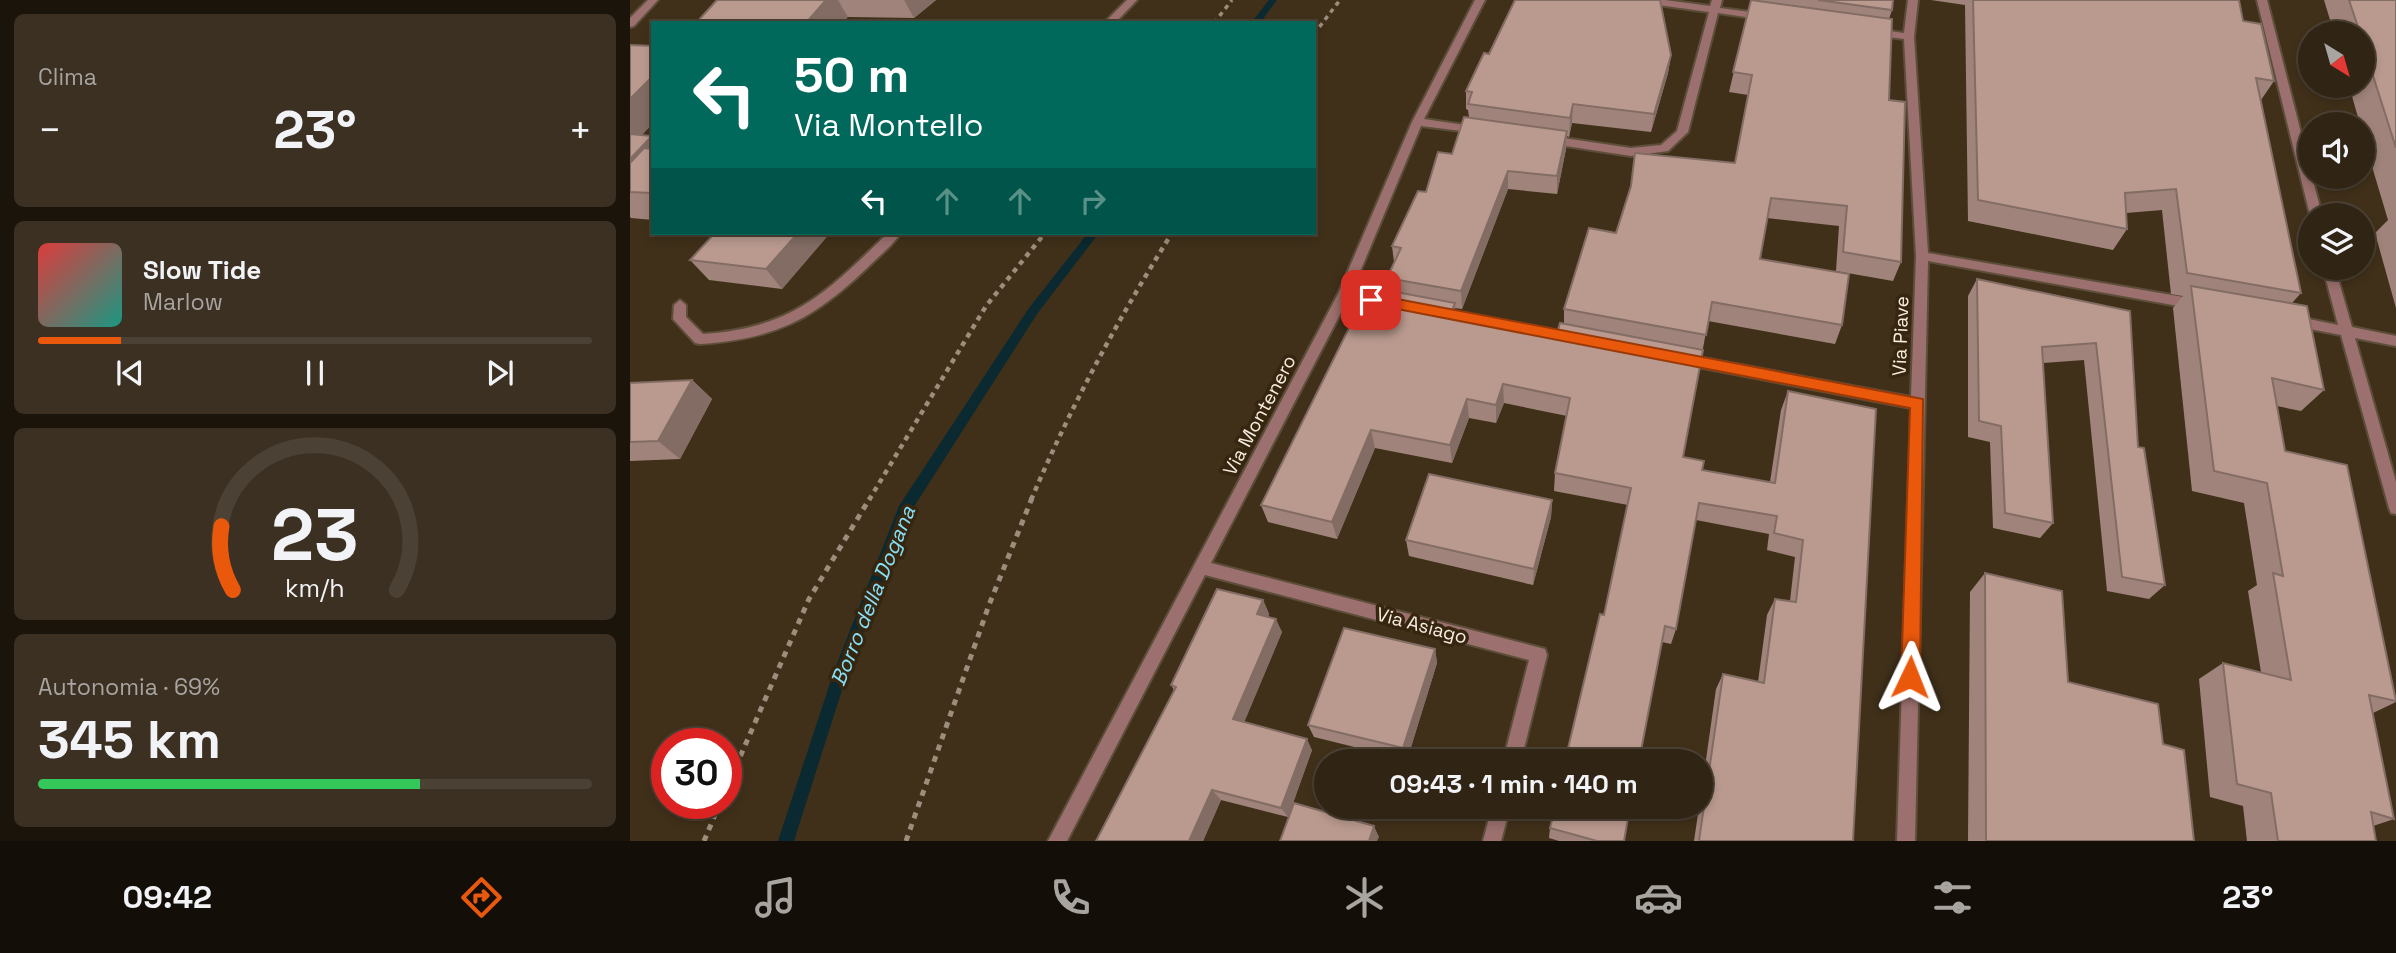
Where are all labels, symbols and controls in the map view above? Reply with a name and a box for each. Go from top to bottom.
north arrow [2298,21,2375,98]
map controls [2298,21,2375,280]
text: 50 m [794,44,909,106]
icon: left [679,49,770,140]
text: Clima [38,62,97,92]
text: 23° [274,97,357,163]
text: Via Montello [794,105,983,145]
text: − [38,106,62,154]
text: + [568,106,592,154]
button: sound [2298,112,2375,189]
icon: left [855,182,893,220]
icon: ahead [928,182,966,220]
icon: ahead [1001,182,1039,220]
icon: right [1074,182,1112,220]
button: layers [2298,203,2375,280]
text: Slow Tide [143,253,261,287]
pin [1341,270,1401,330]
icon: arrive [1352,281,1390,319]
text: Marlow [143,287,223,317]
street label: Via Piave [1887,296,1914,376]
street label: Via Montenero [1217,351,1302,480]
icon: previous [111,354,149,392]
icon: pause [296,354,334,392]
icon: next [481,354,519,392]
text: 23 [271,488,359,581]
water label: Borro della Dogana [824,501,921,690]
text: km/h [285,572,345,604]
street label: Via Asiago [1374,601,1470,650]
position arrow [1873,640,1947,714]
text: Autonomia · 69% [38,672,220,702]
text: 345 km [38,707,221,773]
speed limit sign: 30 [651,728,742,819]
text: 09:43 · 1 min · 140 m [1389,767,1638,801]
icon: directions [457,873,506,922]
icon: music [751,873,800,922]
icon: phone [1046,873,1095,922]
icon: climate [1340,873,1389,922]
icon: car [1634,873,1683,922]
icon: filters [1928,873,1977,922]
text: 09:42 [123,877,212,917]
text: 23° [2222,877,2273,917]

